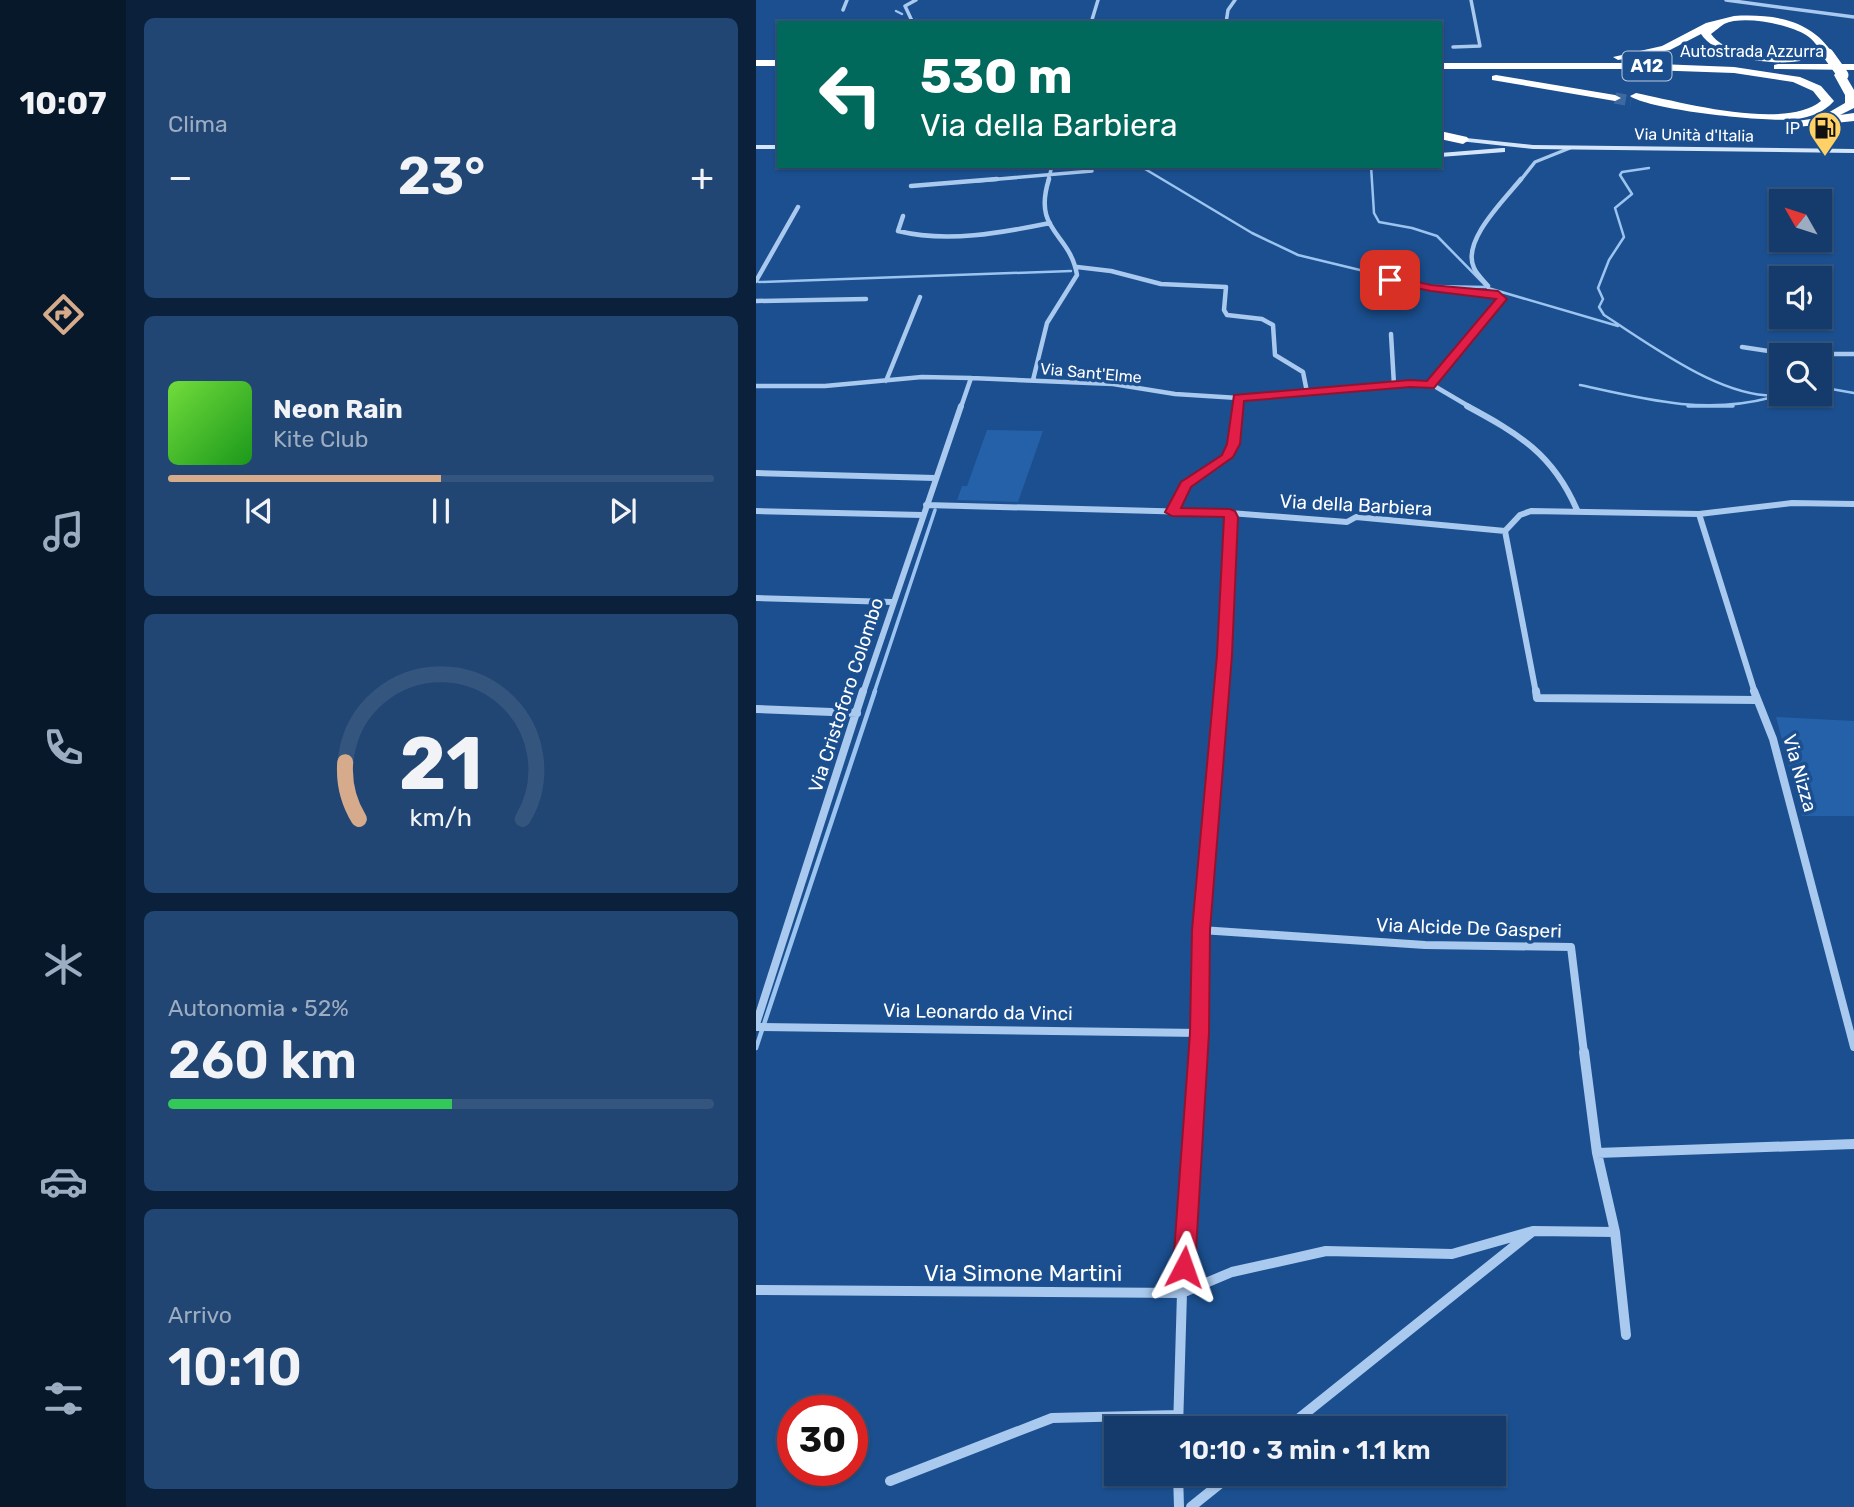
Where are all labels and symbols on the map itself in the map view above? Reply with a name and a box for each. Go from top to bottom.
street label: Autostrada Azzurra [1680,42,1824,61]
road number: A12 [1622,52,1672,80]
fuel station icon: IP [1806,109,1844,158]
place label: IP [1785,119,1800,138]
street label: Via Unità d'Italia [1634,124,1754,146]
north arrow [1769,189,1832,252]
pin [1360,250,1420,310]
street label: Via Sant'Elme [1039,359,1143,387]
street label: Via della Barbiera [1279,490,1433,520]
street label: Via Cristoforo Colombo [804,595,888,795]
street label: Via Nizza [1778,731,1822,815]
street label: Via Alcide De Gasperi [1376,913,1562,943]
street label: Via Leonardo da Vinci [883,999,1073,1025]
position arrow [1147,1230,1221,1304]
street label: Via Simone Martini [924,1259,1122,1287]
speed limit sign: 30 [777,1395,868,1486]

